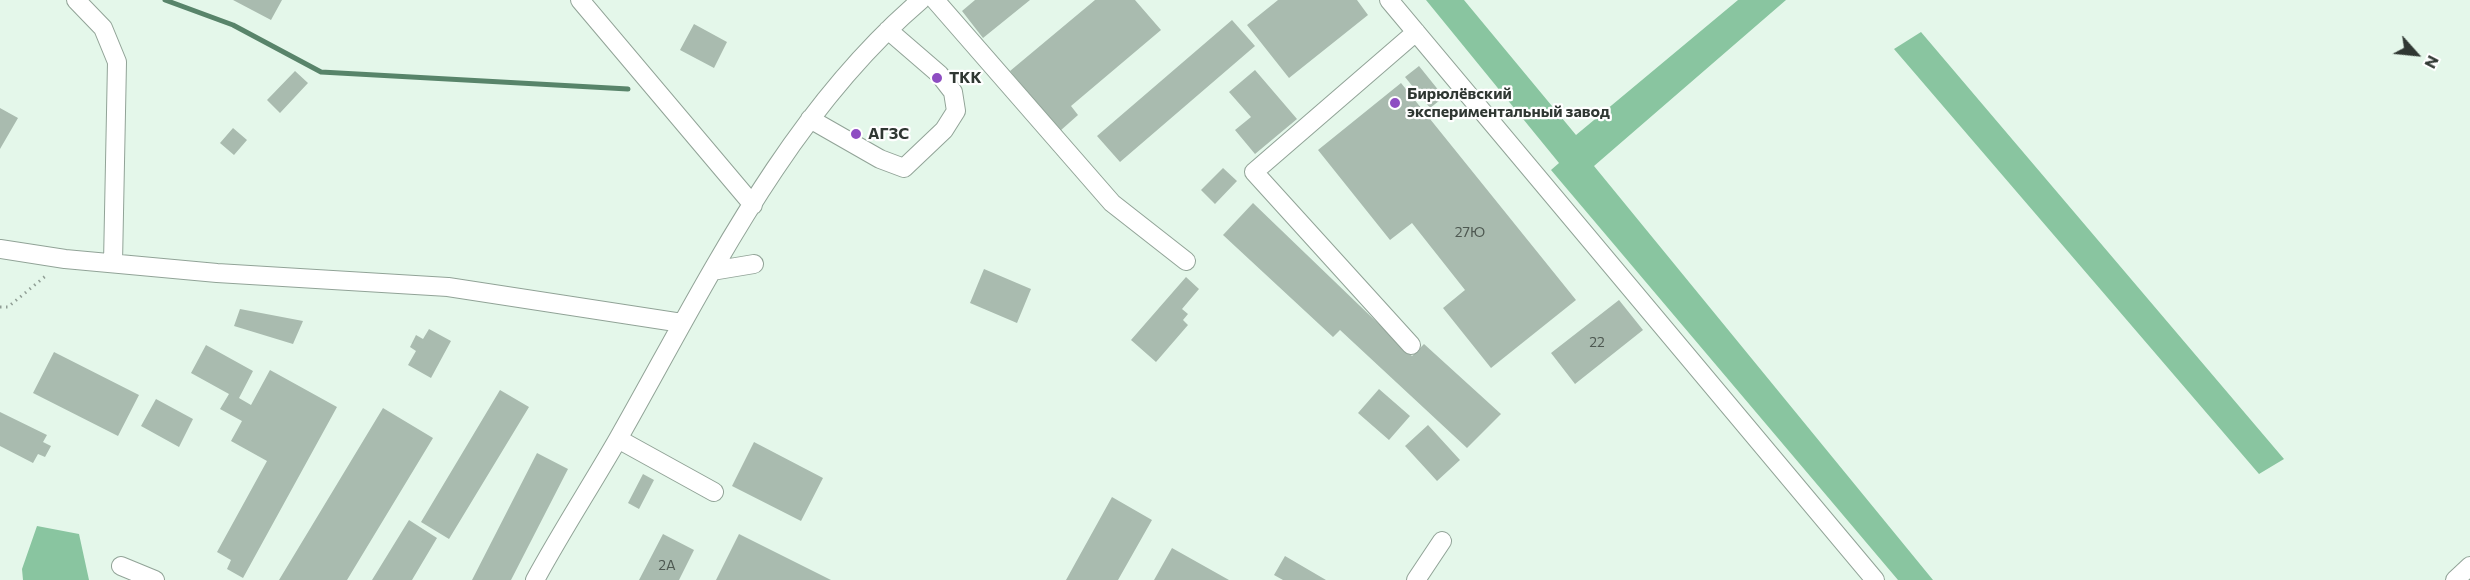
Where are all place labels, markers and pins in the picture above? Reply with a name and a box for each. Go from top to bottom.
place label: ТКК [949,68,982,88]
marker: ТКК [930,71,944,85]
place label: Бирюлёвский экспериментальный завод [1407,84,1610,122]
marker: Бирюлёвский экспериментальный завод [1388,96,1402,110]
place label: АГЗС [868,124,909,144]
marker: АГЗС [849,127,863,141]

